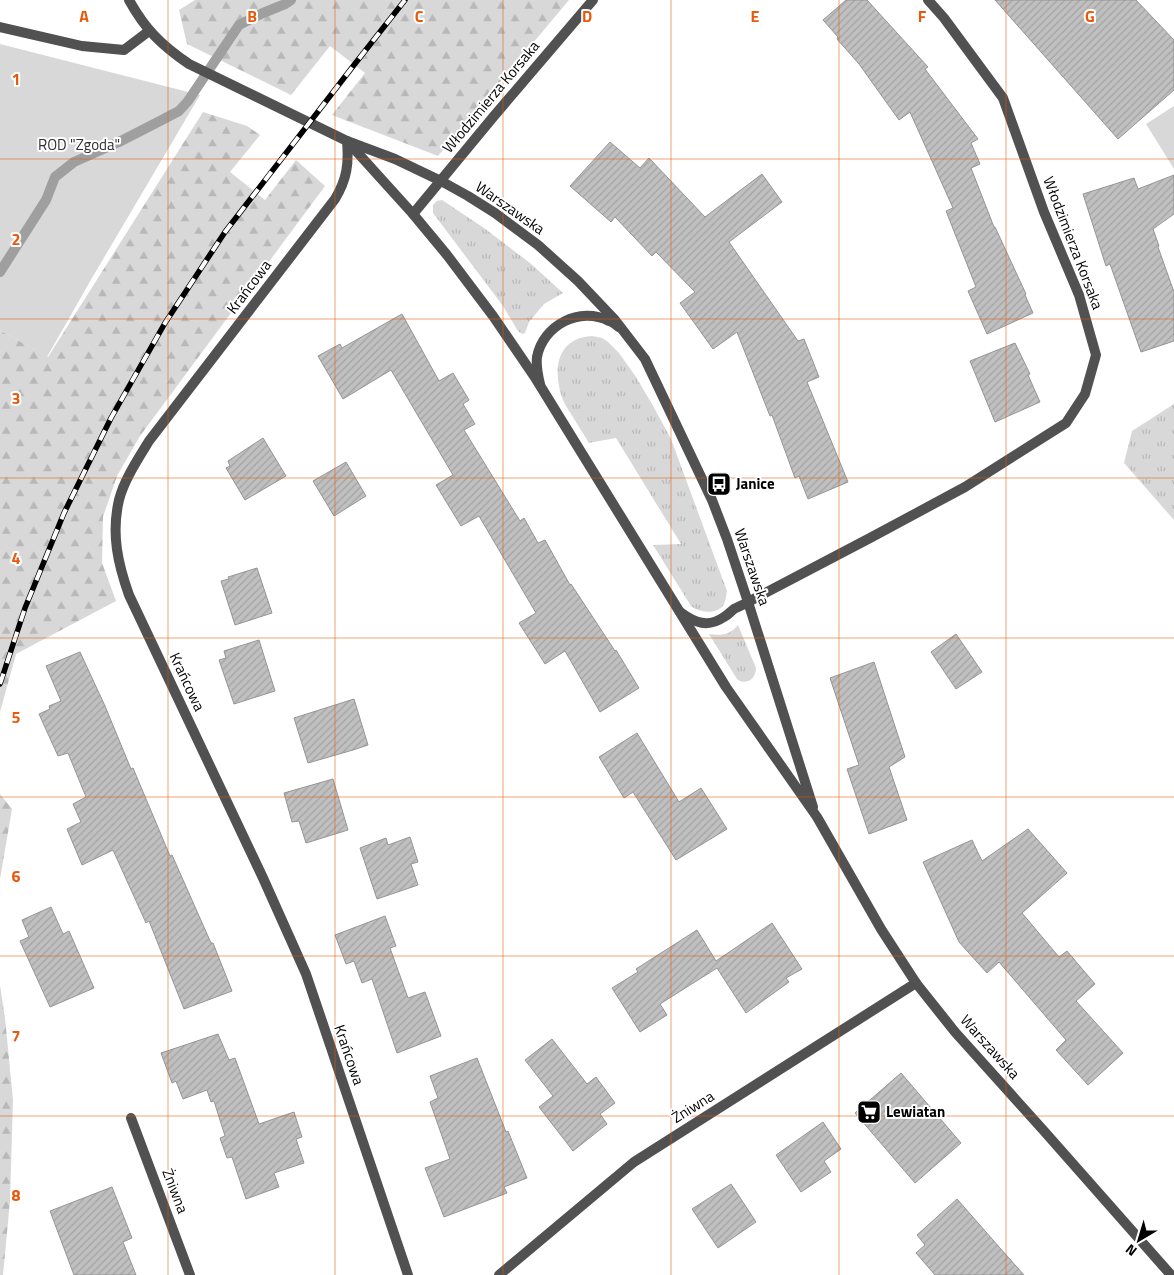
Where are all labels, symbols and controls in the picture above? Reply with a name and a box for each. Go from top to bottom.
text: A [79,4,89,28]
text: B [247,4,257,28]
text: C [415,4,424,28]
text: D [582,4,592,28]
text: E [751,4,760,28]
text: F [918,4,927,28]
text: G [1085,4,1095,28]
street label: Włodzimierza Korsaka [437,35,545,158]
text: 1 [12,67,20,91]
park label: ROD "Zgoda" [38,133,120,156]
street label: Włodzimierza Korsaka [1038,173,1110,313]
street label: Warszawska [471,175,550,240]
text: 2 [12,227,20,251]
street label: Krańcowa [221,254,277,319]
text: 3 [12,386,20,410]
bus stop icon: Janice [706,471,732,497]
place label: Janice [736,472,775,495]
street label: Warszawska [729,525,777,609]
text: 4 [12,546,21,570]
street label: Krańcowa [164,649,211,715]
text: 5 [12,705,21,729]
text: 6 [12,864,21,888]
street label: Warszawska [955,1009,1026,1084]
street label: Krańcowa [328,1022,371,1089]
text: 7 [12,1024,20,1048]
street label: Żniwna [667,1084,719,1129]
supermarket icon: Lewiatan [856,1099,882,1125]
place label: Lewiatan [886,1100,945,1123]
street label: Żniwna [156,1165,195,1217]
text: 8 [12,1183,21,1207]
north arrow [1114,1215,1164,1265]
text: N [1120,1239,1141,1262]

